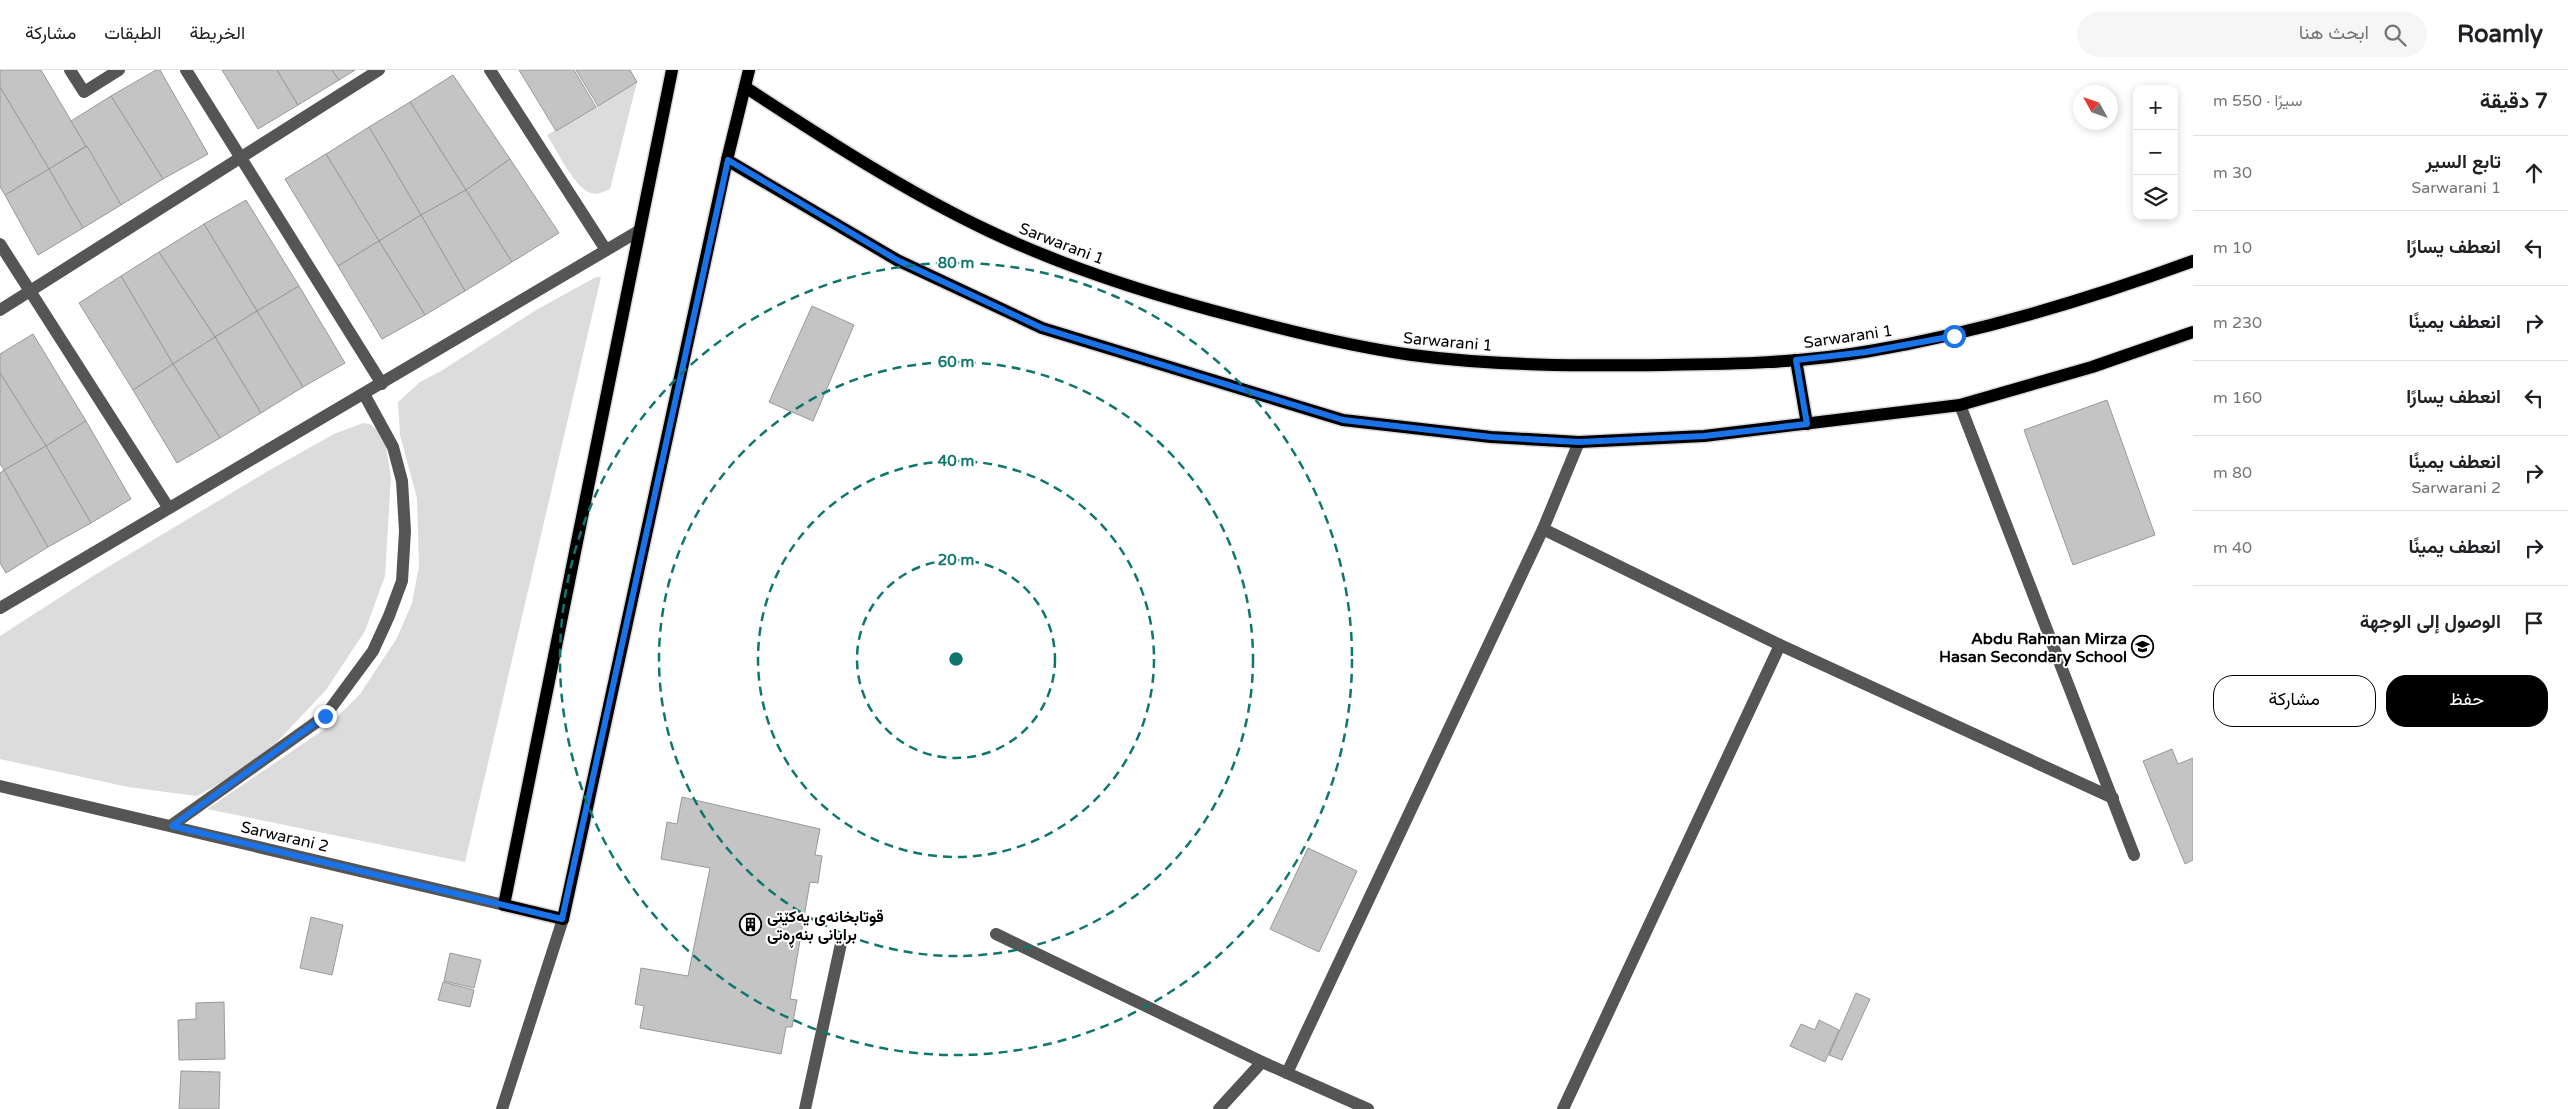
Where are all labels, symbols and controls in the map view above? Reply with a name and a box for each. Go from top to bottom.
search box [2077,12,2427,57]
text: Roamly [2457,20,2543,49]
icon: search [2381,21,2409,49]
text: مشاركة [25,22,76,44]
text: الطبقات [104,22,161,44]
text: الخريطة [189,22,245,44]
text: ابحث هنا [2299,22,2369,44]
north arrow [2073,85,2118,130]
map controls [2133,85,2178,220]
button: + [2133,85,2178,130]
text: 7 دقيقة [2480,89,2548,114]
text: سيرًا · 550 m [2213,91,2302,111]
button: − [2133,130,2178,175]
text: تابع السير [2425,151,2501,173]
icon: ahead [2520,159,2548,187]
text: 30 m [2213,163,2252,183]
button: layers [2133,175,2178,220]
text: Sarwarani 1 [2411,178,2501,198]
street label: Sarwarani 1 [1016,219,1107,269]
icon: left [2520,234,2548,262]
text: انعطف يسارًا [2406,236,2501,258]
text: 10 m [2213,238,2252,258]
text: 80 m [938,254,974,272]
icon: right [2520,309,2548,337]
text: انعطف يمينًا [2408,311,2501,333]
text: 230 m [2213,313,2262,333]
street label: Sarwarani 1 [1802,321,1894,353]
route start [1943,325,1966,348]
street label: Sarwarani 1 [1402,328,1493,356]
text: 60 m [938,353,974,371]
icon: left [2520,384,2548,412]
text: انعطف يسارًا [2406,386,2501,408]
text: 160 m [2213,388,2262,408]
text: انعطف يمينًا [2408,451,2501,473]
text: 40 m [938,452,974,470]
icon: right [2520,459,2548,487]
text: 80 m [2213,463,2252,483]
text: Sarwarani 2 [2411,478,2501,498]
icon: right [2520,534,2548,562]
text: انعطف يمينًا [2408,536,2501,558]
text: 40 m [2213,538,2252,558]
text: 20 m [938,551,974,569]
icon: arrive [2520,609,2548,637]
text: الوصول إلى الوجهة [2360,611,2501,633]
place label: Abdu Rahman Mirza Hasan Secondary School [1939,629,2127,667]
school or university icon: Abdu Rahman Mirza Hasan Secondary School [2131,635,2155,659]
centre of rings [947,650,965,668]
button: مشاركة [2213,675,2376,727]
button: حفظ [2386,675,2548,727]
route end [314,705,337,728]
street label: Sarwarani 2 [239,817,331,857]
place label: قوتابخانەی یەکێتی برایانی بنەڕەتی [767,907,884,948]
building icon: قوتابخانەی یەکێتی برایانی بنەڕەتی [739,913,763,937]

